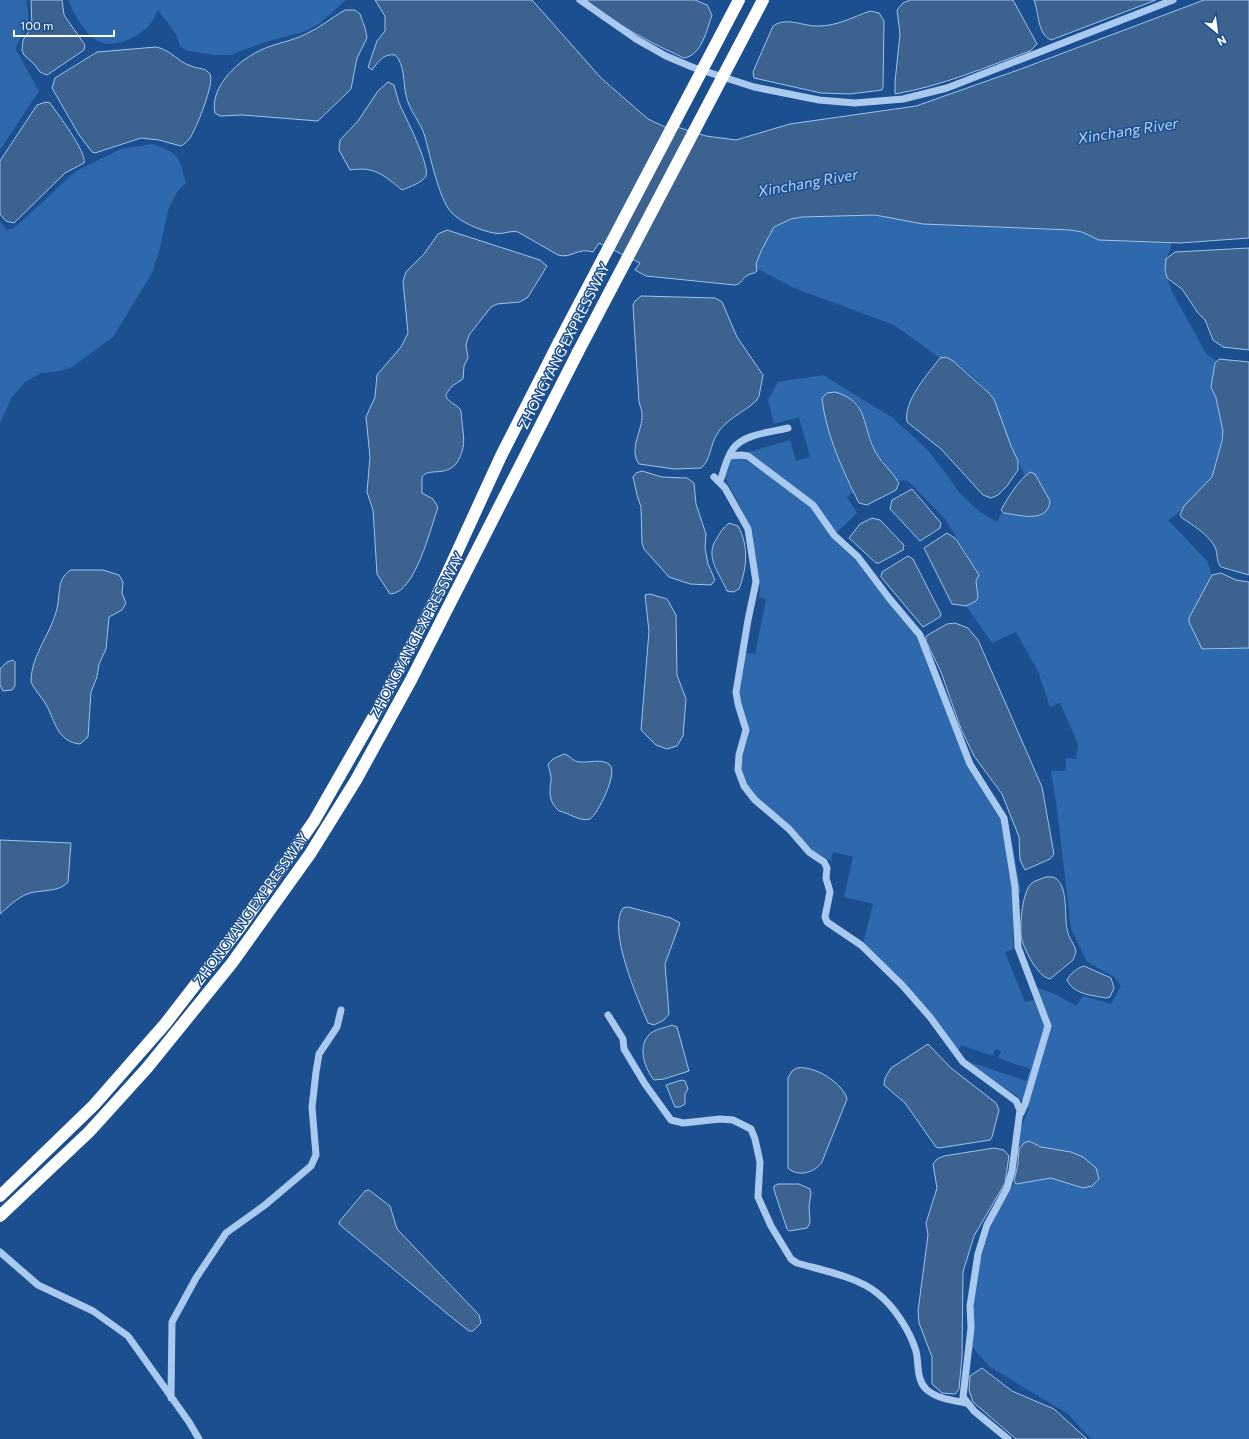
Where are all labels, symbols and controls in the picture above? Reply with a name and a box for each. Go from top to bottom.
scale bar [14,12,114,38]
north arrow [1197,12,1237,52]
text: 100 m [20,18,54,32]
text: N [1215,33,1229,49]
water label: Xinchang River [1075,113,1180,147]
water label: Xinchang River [755,164,860,200]
street label: ZHONGYANG EXPRESSWAY [514,260,613,432]
street label: ZHONGYANG EXPRESSWAY [366,549,467,720]
street label: ZHONGYANG EXPRESSWAY [190,829,312,988]

